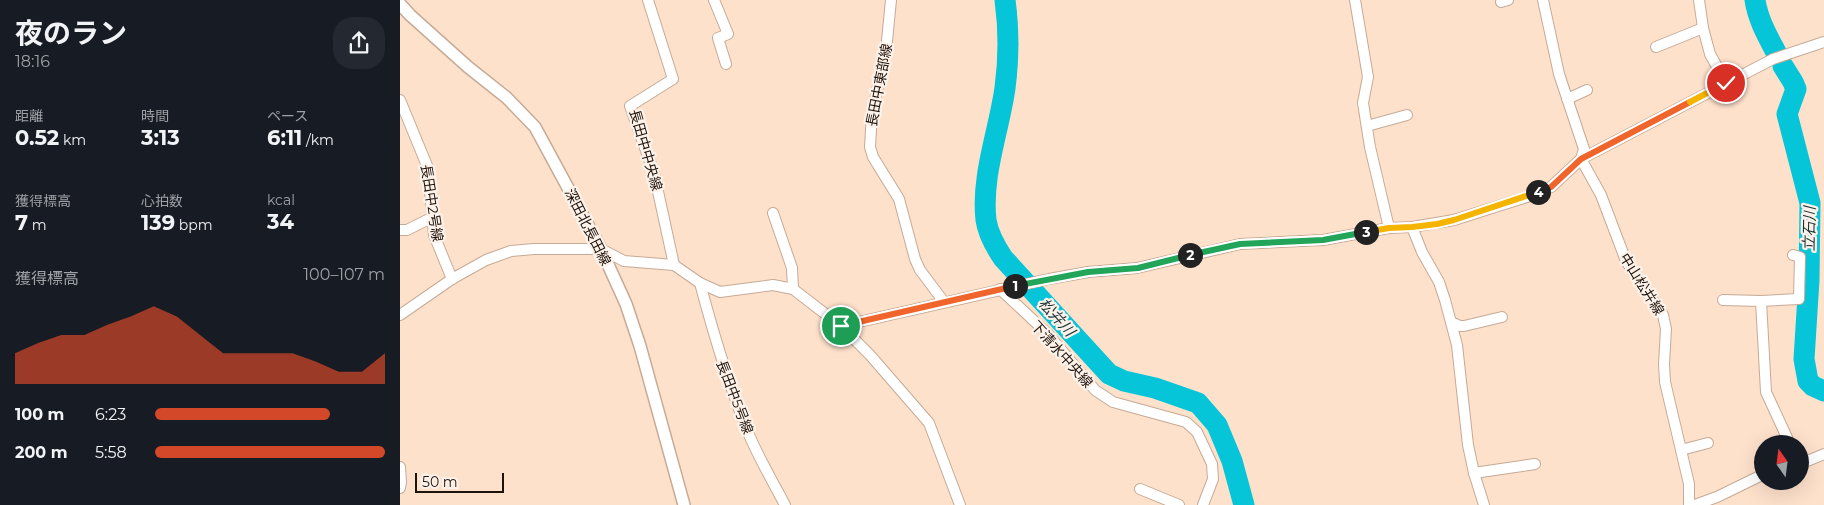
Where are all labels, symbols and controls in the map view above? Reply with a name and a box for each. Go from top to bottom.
text: 夜のラン [15,16,127,50]
button: share [333,17,385,69]
street label: 長田中東部線 [862,42,896,128]
text: 18:16 [15,52,50,71]
pin [1705,62,1747,104]
icon: check [1712,69,1740,97]
text: 距離 [15,107,43,125]
text: 時間 [141,107,169,125]
text: ペース [267,107,308,125]
street label: 長田中中央線 [626,107,666,193]
text: 0.52 [15,125,59,150]
text: 3:13 [141,125,180,150]
text: 6:11 [267,125,302,150]
text: km [59,131,86,149]
text: /km [302,131,334,149]
street label: 長田中2号線 [417,163,447,243]
pin: 4 [1526,180,1550,204]
text: 4 [1534,183,1543,201]
street label: 深田北長田線 [561,185,615,269]
text: kcal [267,191,295,209]
text: 獲得標高 [15,192,71,210]
text: 心拍数 [141,192,183,210]
water label: 立石川 [1799,204,1819,252]
text: 34 [267,209,294,234]
text: 7 [15,210,28,235]
text: 139 [141,210,175,235]
text: m [28,216,47,234]
text: bpm [175,216,213,234]
pin: 3 [1354,220,1378,244]
text: 3 [1362,223,1371,241]
pin: 2 [1178,242,1202,268]
text: 2 [1186,246,1195,264]
street label: 中山松井線 [1616,250,1668,318]
text: 100–107 m [303,265,385,284]
text: 獲得標高 [15,269,79,288]
pin: 1 [1002,274,1028,298]
text: 1 [1013,277,1018,295]
water label: 松井川 [1035,294,1080,342]
pin [820,305,862,347]
icon: arrive [827,312,855,340]
street label: 下清水中央線 [1027,317,1097,391]
street label: 長田中5号線 [713,357,757,437]
text: 100 m [15,405,64,424]
text: 6:23 [95,405,126,424]
north arrow [1754,435,1809,490]
map controls [1754,435,1809,490]
text: 200 m [15,443,67,462]
text: 5:58 [95,443,127,462]
scale bar [415,470,504,493]
text: 50 m [422,473,458,491]

